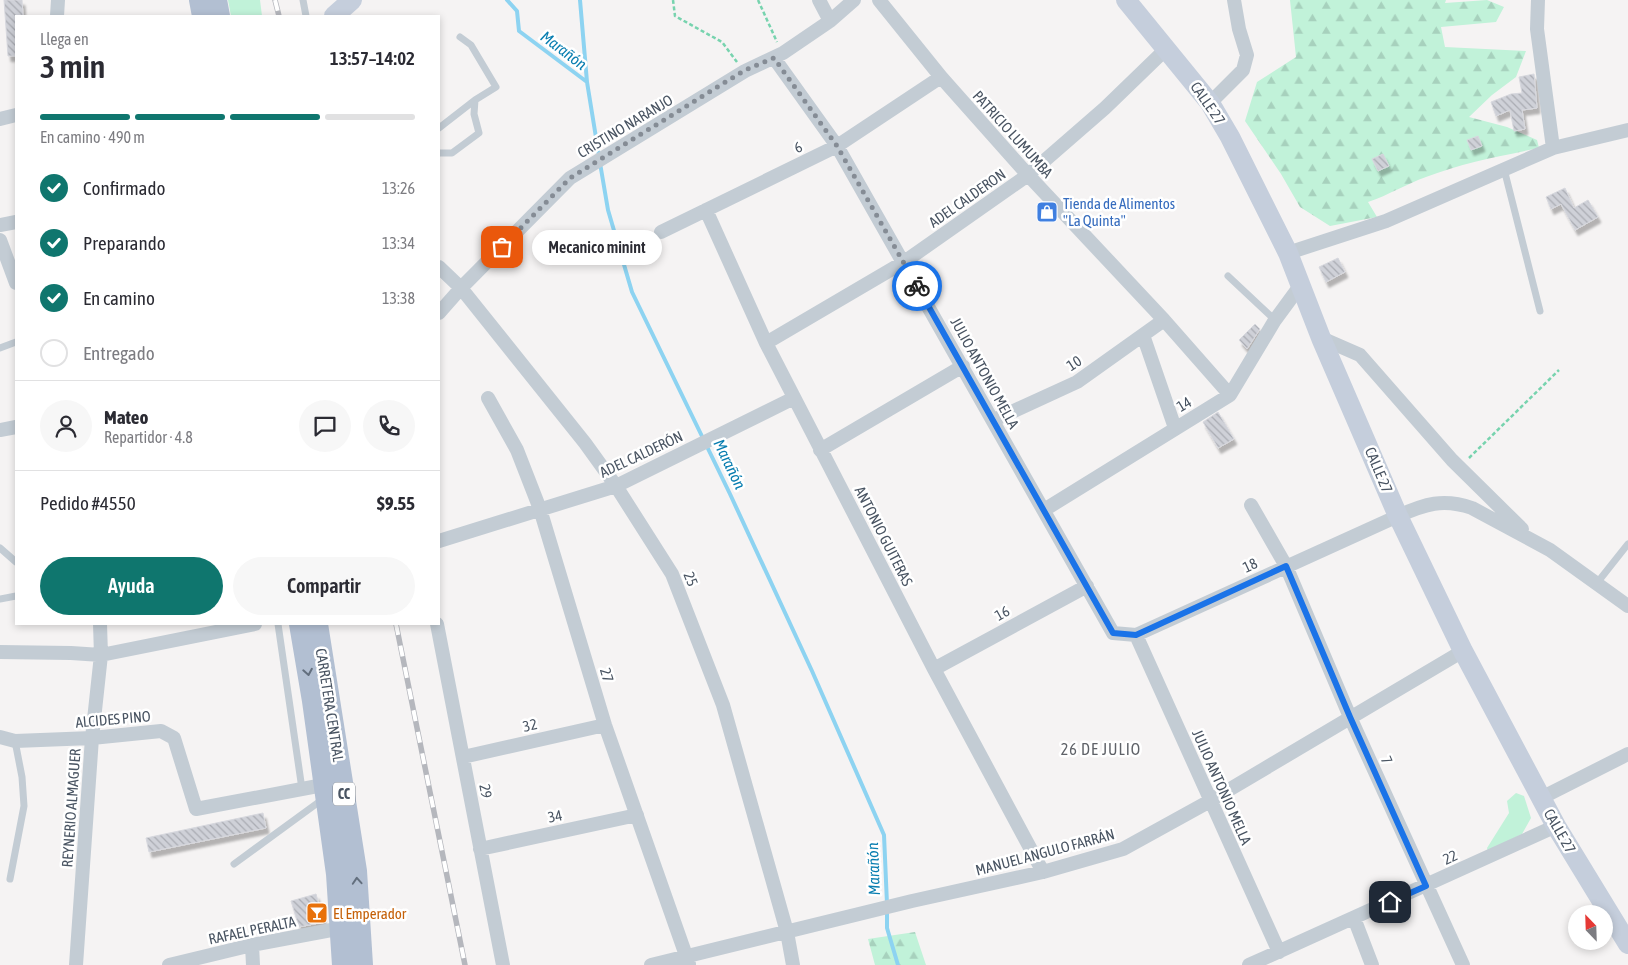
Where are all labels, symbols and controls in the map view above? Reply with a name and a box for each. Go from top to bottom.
water label: Marañón [537,27,591,73]
text: Llega en [40,30,89,48]
text: 13:57–14:02 [330,47,415,69]
text: 3 min [40,48,105,85]
street label: CALLE 27 [1187,78,1229,128]
street label: PATRICIO LUMUMBA [970,87,1057,181]
street label: CRISTINO NARANJO [574,91,676,161]
text: En camino · 490 m [40,128,145,146]
street label: 6 [791,138,805,156]
street label: ADEL CALDERON [925,165,1009,231]
icon: check [40,174,68,202]
text: Confirmado [83,177,165,199]
text: 13:26 [382,179,415,197]
place label: Tienda de Alimentos "La Quinta" [1063,195,1175,229]
shop icon: Tienda de Alimentos "La Quinta" [1035,200,1059,224]
pin [481,226,523,268]
icon: check [40,229,68,257]
callout: Mecanico minint [532,230,662,264]
text: Preparando [83,232,166,254]
icon: bag [488,233,516,261]
text: 13:34 [382,234,415,252]
text: Mecanico minint [548,238,646,256]
courier [892,261,942,311]
icon: bike [903,272,931,300]
icon: check [40,284,68,312]
text: En camino [83,287,155,309]
text: 13:38 [382,289,415,307]
street label: JULIO ANTONIO MELLA [947,315,1023,432]
text: Entregado [83,342,155,364]
street label: 10 [1063,352,1085,374]
street label: 14 [1174,393,1194,415]
button: person [40,400,92,452]
button: chat [299,400,351,452]
button: phone [363,400,415,452]
text: Mateo [104,406,148,428]
street label: ADEL CALDERÓN [597,427,685,481]
text: Repartidor · 4.8 [104,428,193,446]
water label: Marañón [710,436,750,492]
street label: CALLE 27 [1362,444,1396,496]
street label: ANTONIO GUITERAS [852,483,916,589]
text: Pedido #4550 [40,492,136,514]
text: $9.55 [377,492,415,514]
street label: 18 [1240,554,1260,576]
button: Ayuda [40,557,223,615]
button: Compartir [233,557,415,615]
street label: 25 [680,569,702,589]
street label: 16 [992,602,1012,624]
street label: CARRETERA CENTRAL [313,647,347,763]
street label: 27 [597,666,617,684]
one-way arrow [302,667,312,676]
street label: ALCIDES PINO [75,707,152,731]
street label: 32 [521,715,539,735]
street label: JULIO ANTONIO MELLA [1189,727,1255,848]
district label: 26 DE JULIO [1061,740,1141,758]
street label: REYNERIO ALMAGUER [58,747,84,868]
street label: 7 [1378,753,1396,767]
road number: CC [333,782,355,806]
street label: 29 [476,782,496,800]
street label: 34 [546,806,564,826]
street label: CALLE 27 [1541,806,1579,856]
street label: MANUEL ANGULO FARRÁN [974,825,1116,879]
water label: Marañón [863,842,883,896]
street label: 22 [1440,846,1460,868]
one-way arrow [351,877,362,885]
pin [1369,881,1411,923]
icon: home [1376,888,1404,916]
bar icon: El Emperador [305,901,329,925]
place label: El Emperador [333,905,407,922]
north arrow [1568,905,1612,950]
map controls [1568,905,1613,950]
street label: RAFAEL PERALTA [207,912,298,948]

